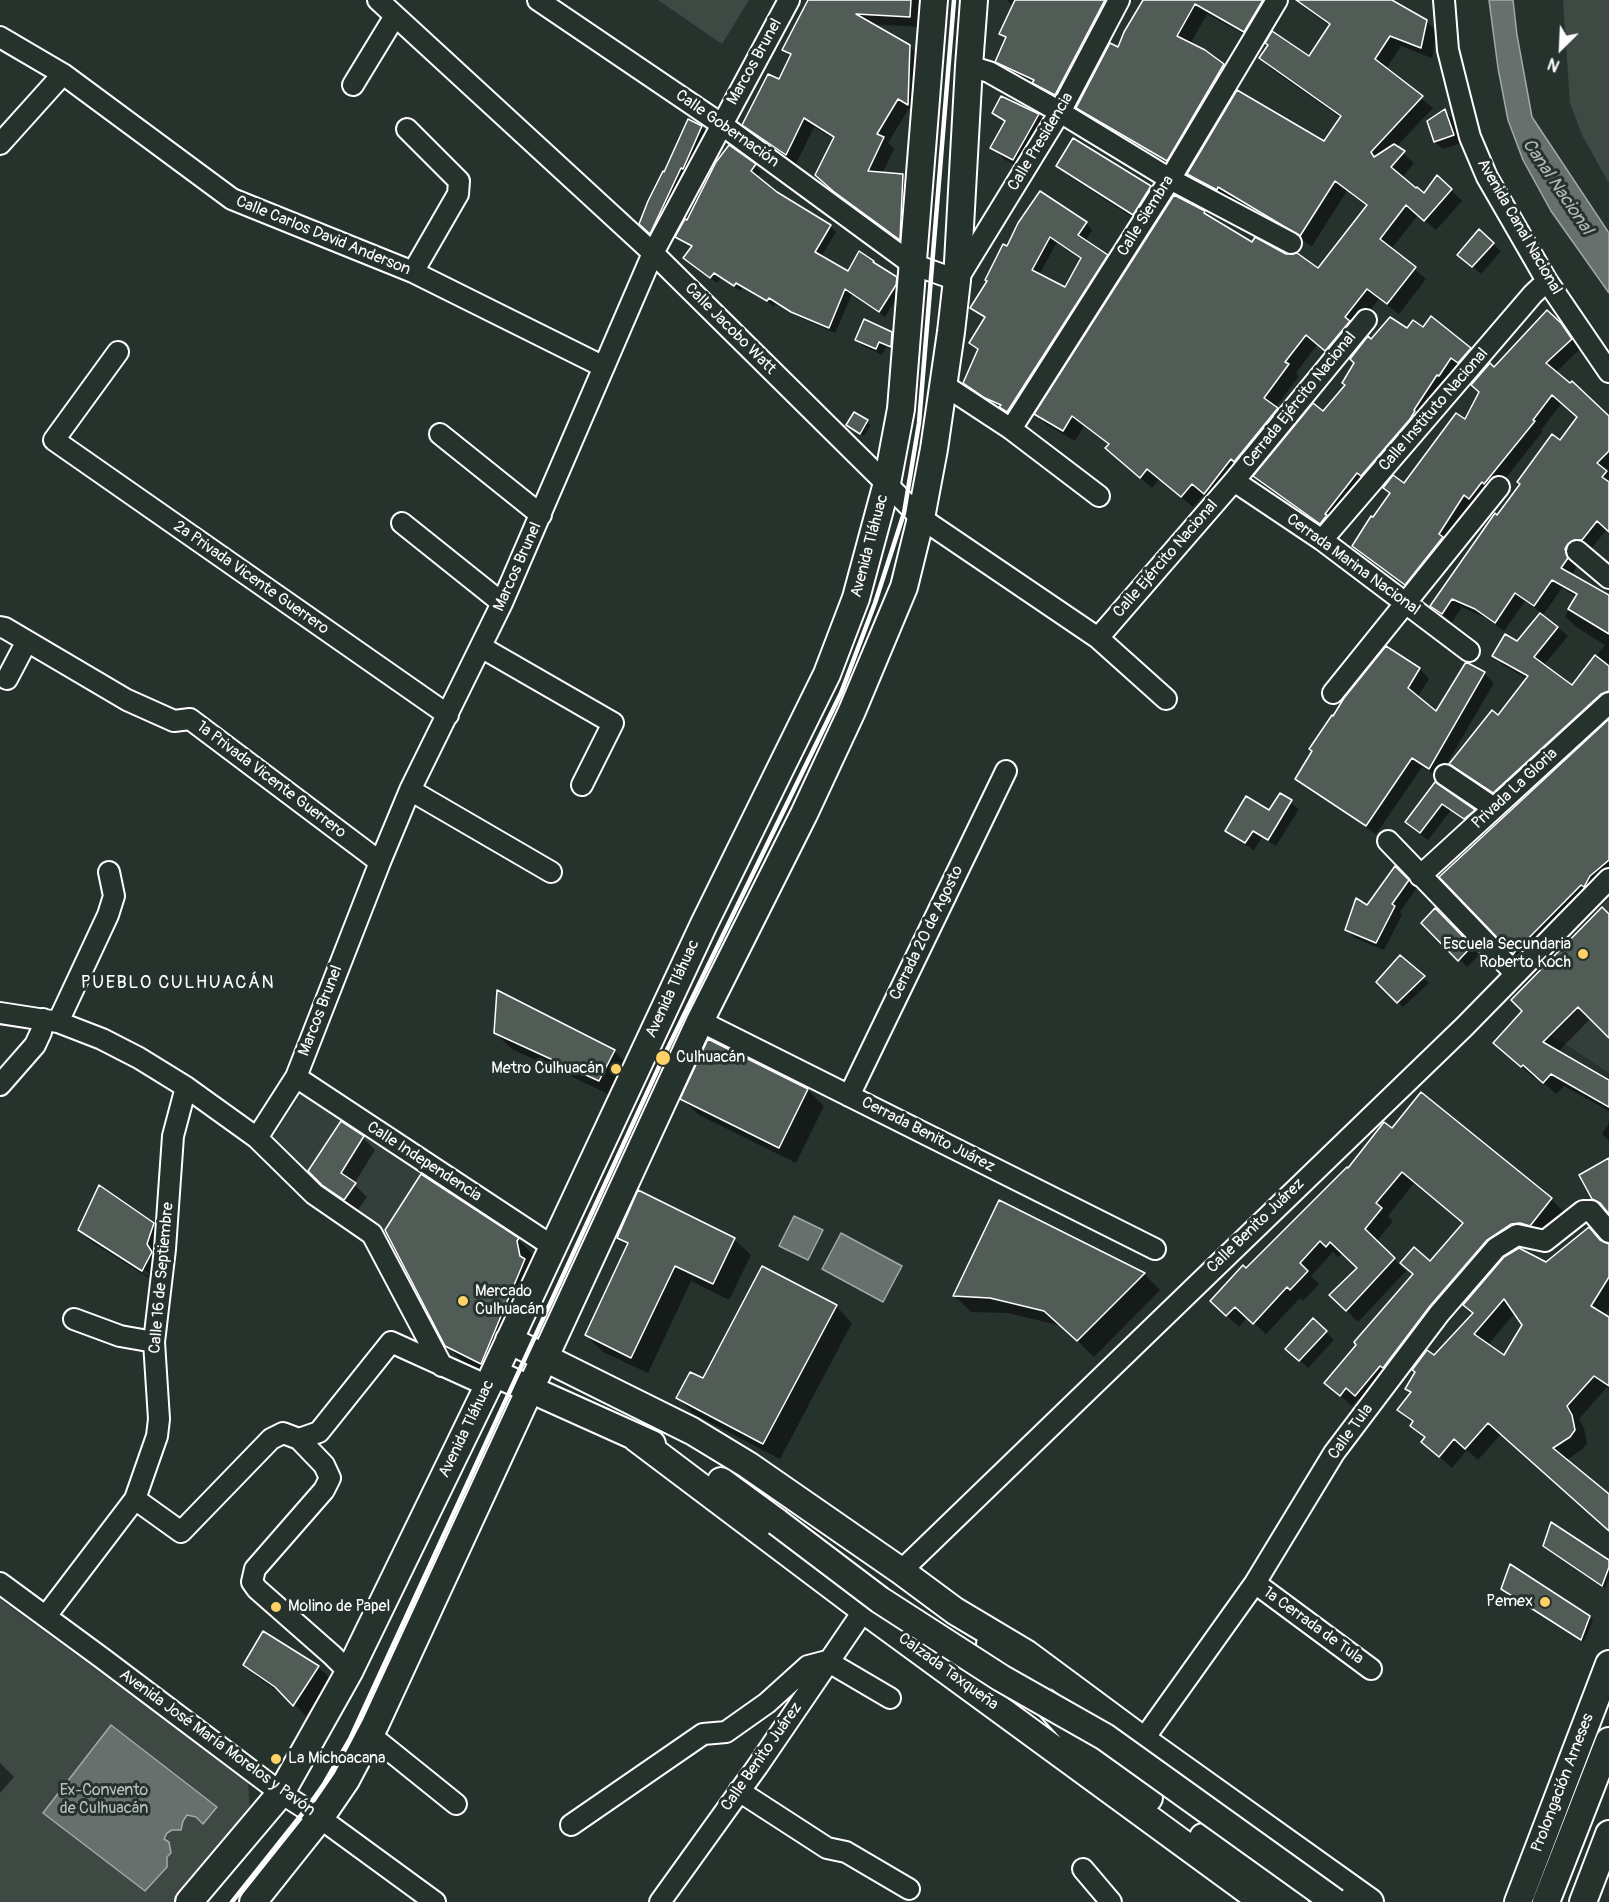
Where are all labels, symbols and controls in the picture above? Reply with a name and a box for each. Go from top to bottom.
street label: Marcos Brunel [723,16,787,108]
north arrow [1531,18,1591,78]
text: N [1545,53,1563,76]
street label: Calle Gobernación [671,86,783,172]
street label: Calle Presidencia [1004,89,1078,195]
water label: Canal Nacional [1517,135,1597,239]
street label: Avenida Canal Nacional [1472,156,1566,298]
street label: Calle Siembra [1114,172,1178,260]
street label: Calle Carlos David Anderson [233,192,413,280]
street label: Calle Jacobo Watt [680,279,780,379]
street label: Cerrada Ejército Nacional [1239,328,1361,472]
street label: Calle Instituto Nacional [1375,344,1493,476]
street label: Avenida Tláhuac [847,492,893,600]
street label: Calle Ejército Nacional [1110,496,1222,622]
street label: Cerrada Marina Nacional [1282,510,1424,620]
street label: 2ª Privada Vicente Guerrero [170,517,332,639]
street label: Marcos Brunel [490,519,546,615]
street label: 1ª Privada Vicente Guerrero [192,717,350,843]
street label: Privada La Gloria [1468,745,1562,833]
street label: Cerrada 20 de Agosto [886,863,968,1003]
place label: Escuela Secundaria Roberto Koch [1443,935,1571,973]
street label: Avenida Tláhuac [642,937,704,1041]
marker: Escuela Secundaria Roberto Koch [1576,947,1590,961]
street label: Marcos Brunel [295,963,347,1059]
district label: PUEBLO CULHUACÁN [81,972,275,994]
place label: Culhuacán [676,1048,745,1068]
marker: Culhuacán [654,1049,672,1067]
place label: Metro Culhuacán [491,1059,604,1079]
marker: Metro Culhuacán [609,1062,623,1076]
street label: Cerrada Benito Juárez [858,1093,998,1177]
street label: Calle Independencia [363,1118,485,1206]
street label: Calle Benito Juárez [1203,1175,1309,1277]
street label: Calle 16 de Septiembre [146,1202,178,1354]
place label: Mercado Culhuacán [475,1282,544,1320]
marker: Mercado Culhuacán [456,1294,470,1308]
street label: Avenida Tláhuac [435,1377,499,1481]
street label: Calle Tula [1324,1400,1378,1464]
street label: 1ª Cerrada de Tula [1259,1583,1367,1669]
place label: Pemex [1486,1592,1533,1612]
marker: Pemex [1538,1595,1552,1609]
place label: Molino de Papel [288,1597,390,1617]
marker: Molino de Papel [269,1600,283,1614]
street label: Calzada Taxqueña [894,1629,1002,1715]
street label: Avenida José María Morelos y Pavón [115,1665,319,1821]
street label: Calle Benito Juárez [717,1699,807,1815]
street label: Prolongación Arneses [1528,1711,1598,1855]
place label: La Michoacana [288,1749,386,1769]
marker: La Michoacana [269,1752,283,1766]
park label: Ex-Convento de Culhuacán [60,1781,148,1819]

